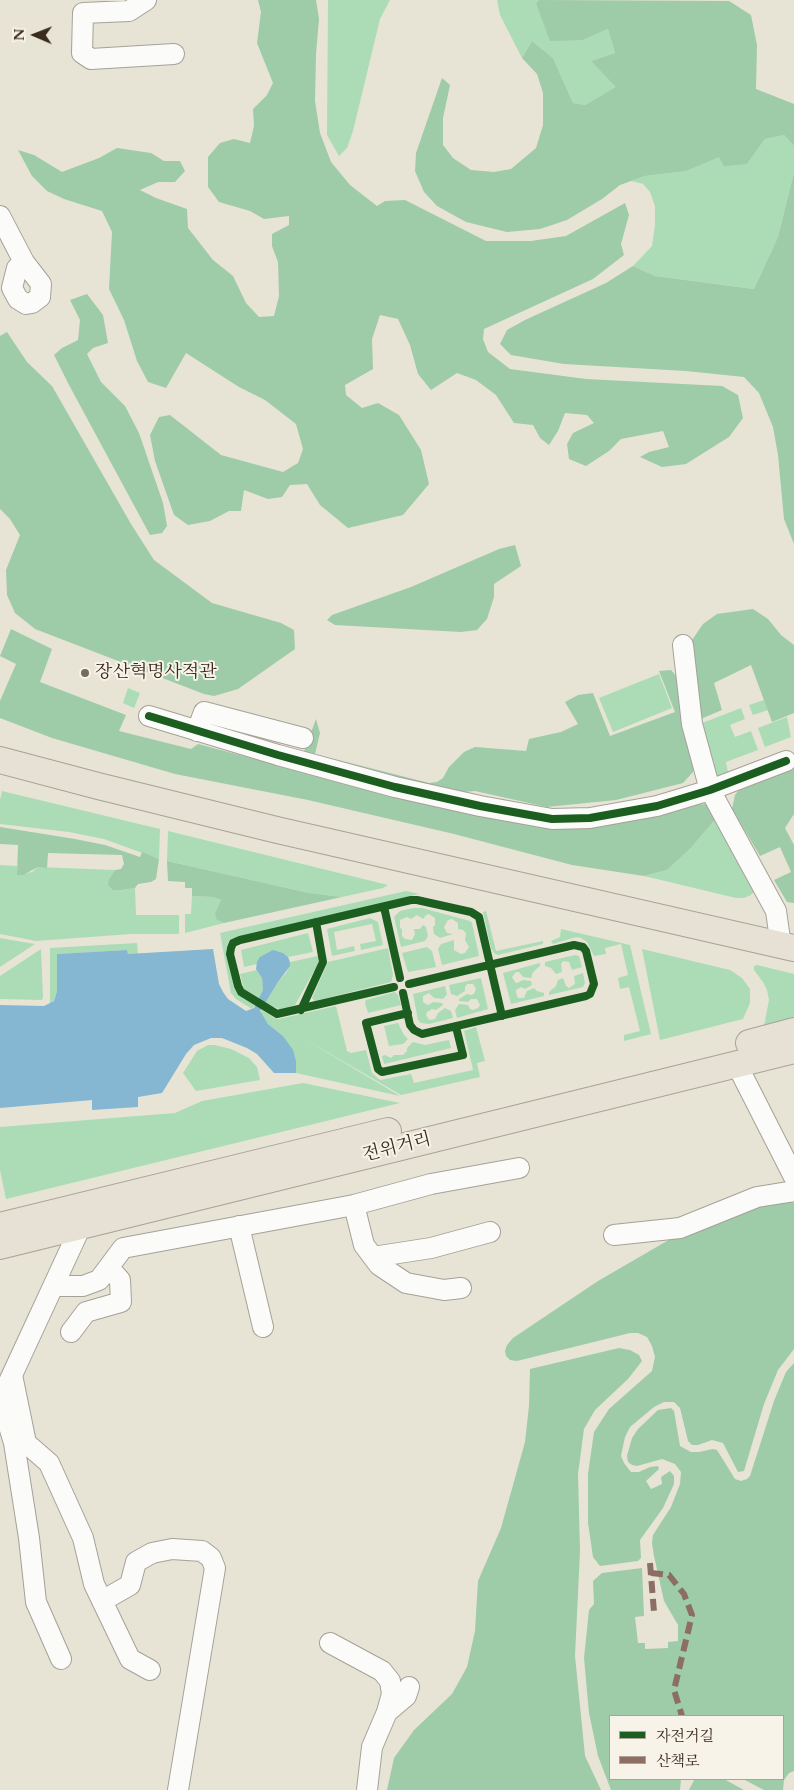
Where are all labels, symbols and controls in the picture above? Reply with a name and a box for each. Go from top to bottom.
north arrow [10,10,60,60]
text: N [10,28,29,41]
place label: 장산혁명사적관 [95,662,217,684]
marker: 장산혁명사적관 [79,667,91,679]
street label: 전위거리 [361,1129,433,1167]
legend [609,1715,784,1780]
text: 자전거길 [656,1726,714,1746]
text: 산책로 [656,1751,699,1771]

